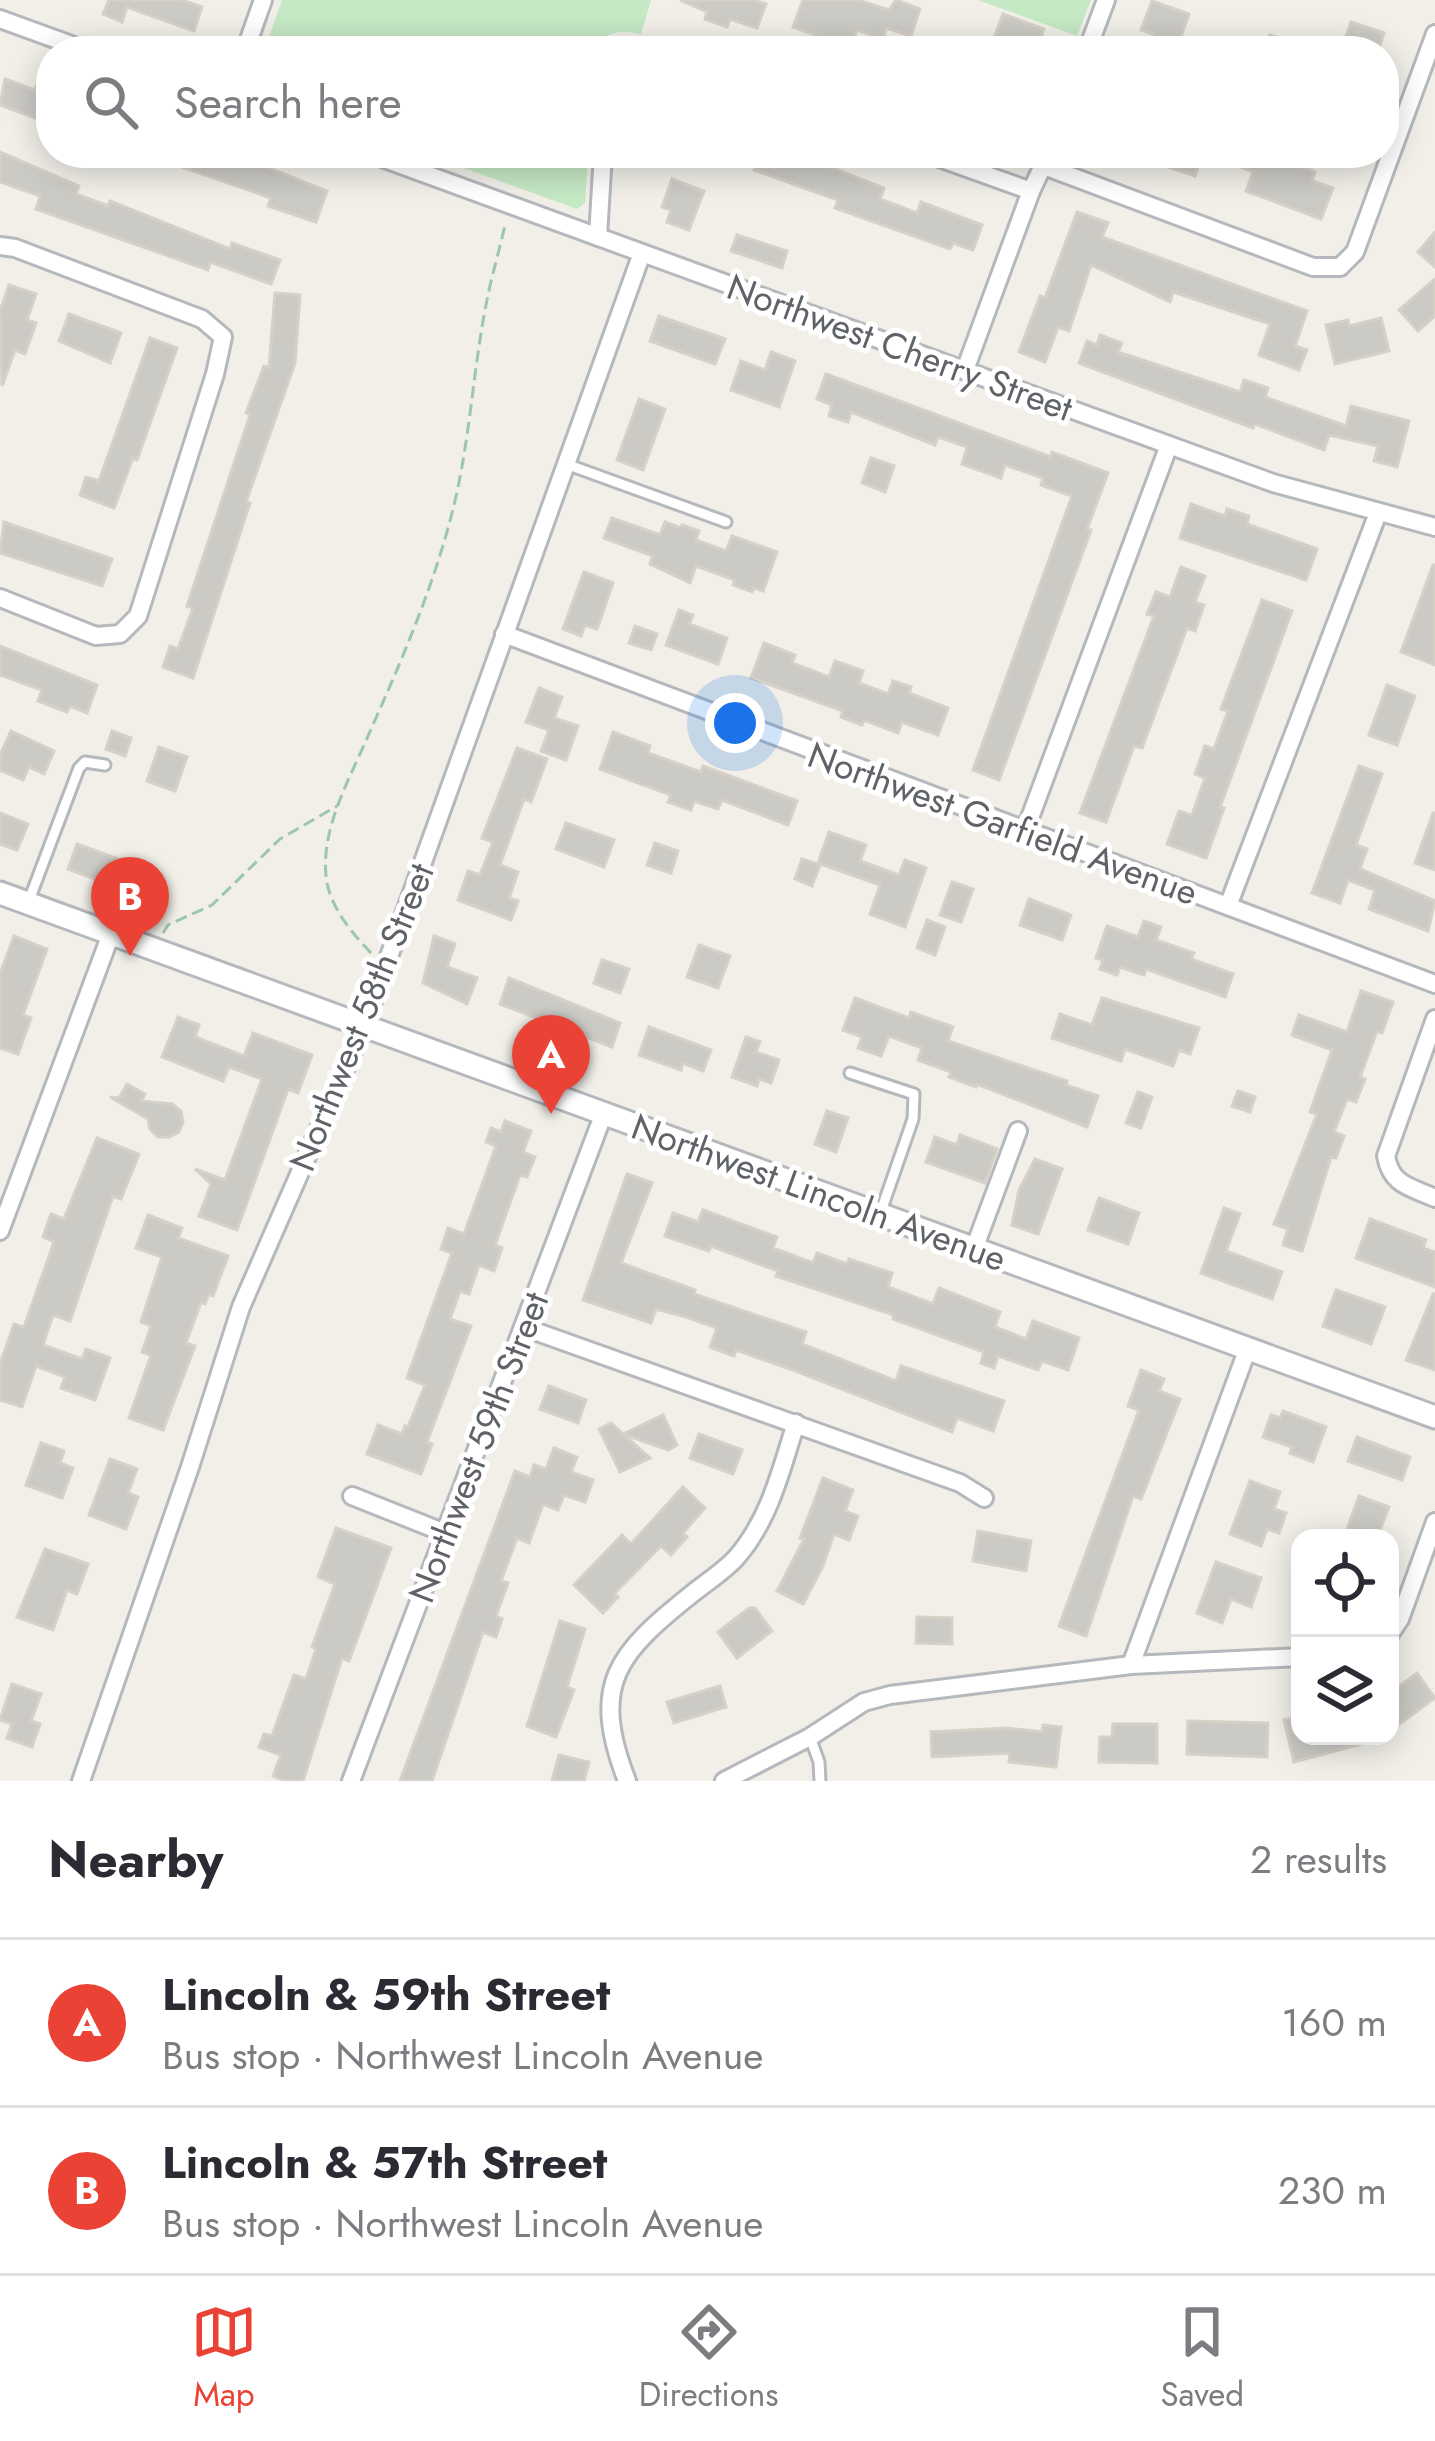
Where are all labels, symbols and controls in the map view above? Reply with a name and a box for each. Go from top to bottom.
search box [36,36,1399,168]
icon: search [78,69,144,135]
text: Search here [174,70,402,135]
street label: Northwest Cherry Street [720,260,1080,434]
your location [705,693,765,753]
street label: Northwest Garfield Avenue [801,728,1205,918]
street label: Northwest 58th Street [275,855,447,1179]
pin: B [91,857,169,956]
pin: A [512,1015,590,1114]
street label: Northwest Lincoln Avenue [624,1100,1014,1284]
street label: Northwest 59th Street [395,1284,561,1610]
map controls [1291,1529,1399,1745]
button: locate [1291,1529,1399,1637]
button: layers [1291,1637,1399,1745]
text: Nearby [48,1822,223,1896]
text: 2 results [1250,1831,1387,1888]
text: Lincoln & 59th Street [162,1962,610,2027]
text: A [73,1994,101,2051]
text: 160 m [1281,1994,1387,2051]
text: Bus stop · Northwest Lincoln Avenue [162,2027,763,2084]
text: Lincoln & 57th Street [162,2130,607,2195]
text: B [74,2162,100,2219]
text: 230 m [1278,2162,1387,2219]
text: Bus stop · Northwest Lincoln Avenue [162,2195,763,2252]
tab: Map [191,2299,257,2418]
tab: Directions [639,2299,779,2418]
tab: Saved [1160,2299,1244,2418]

